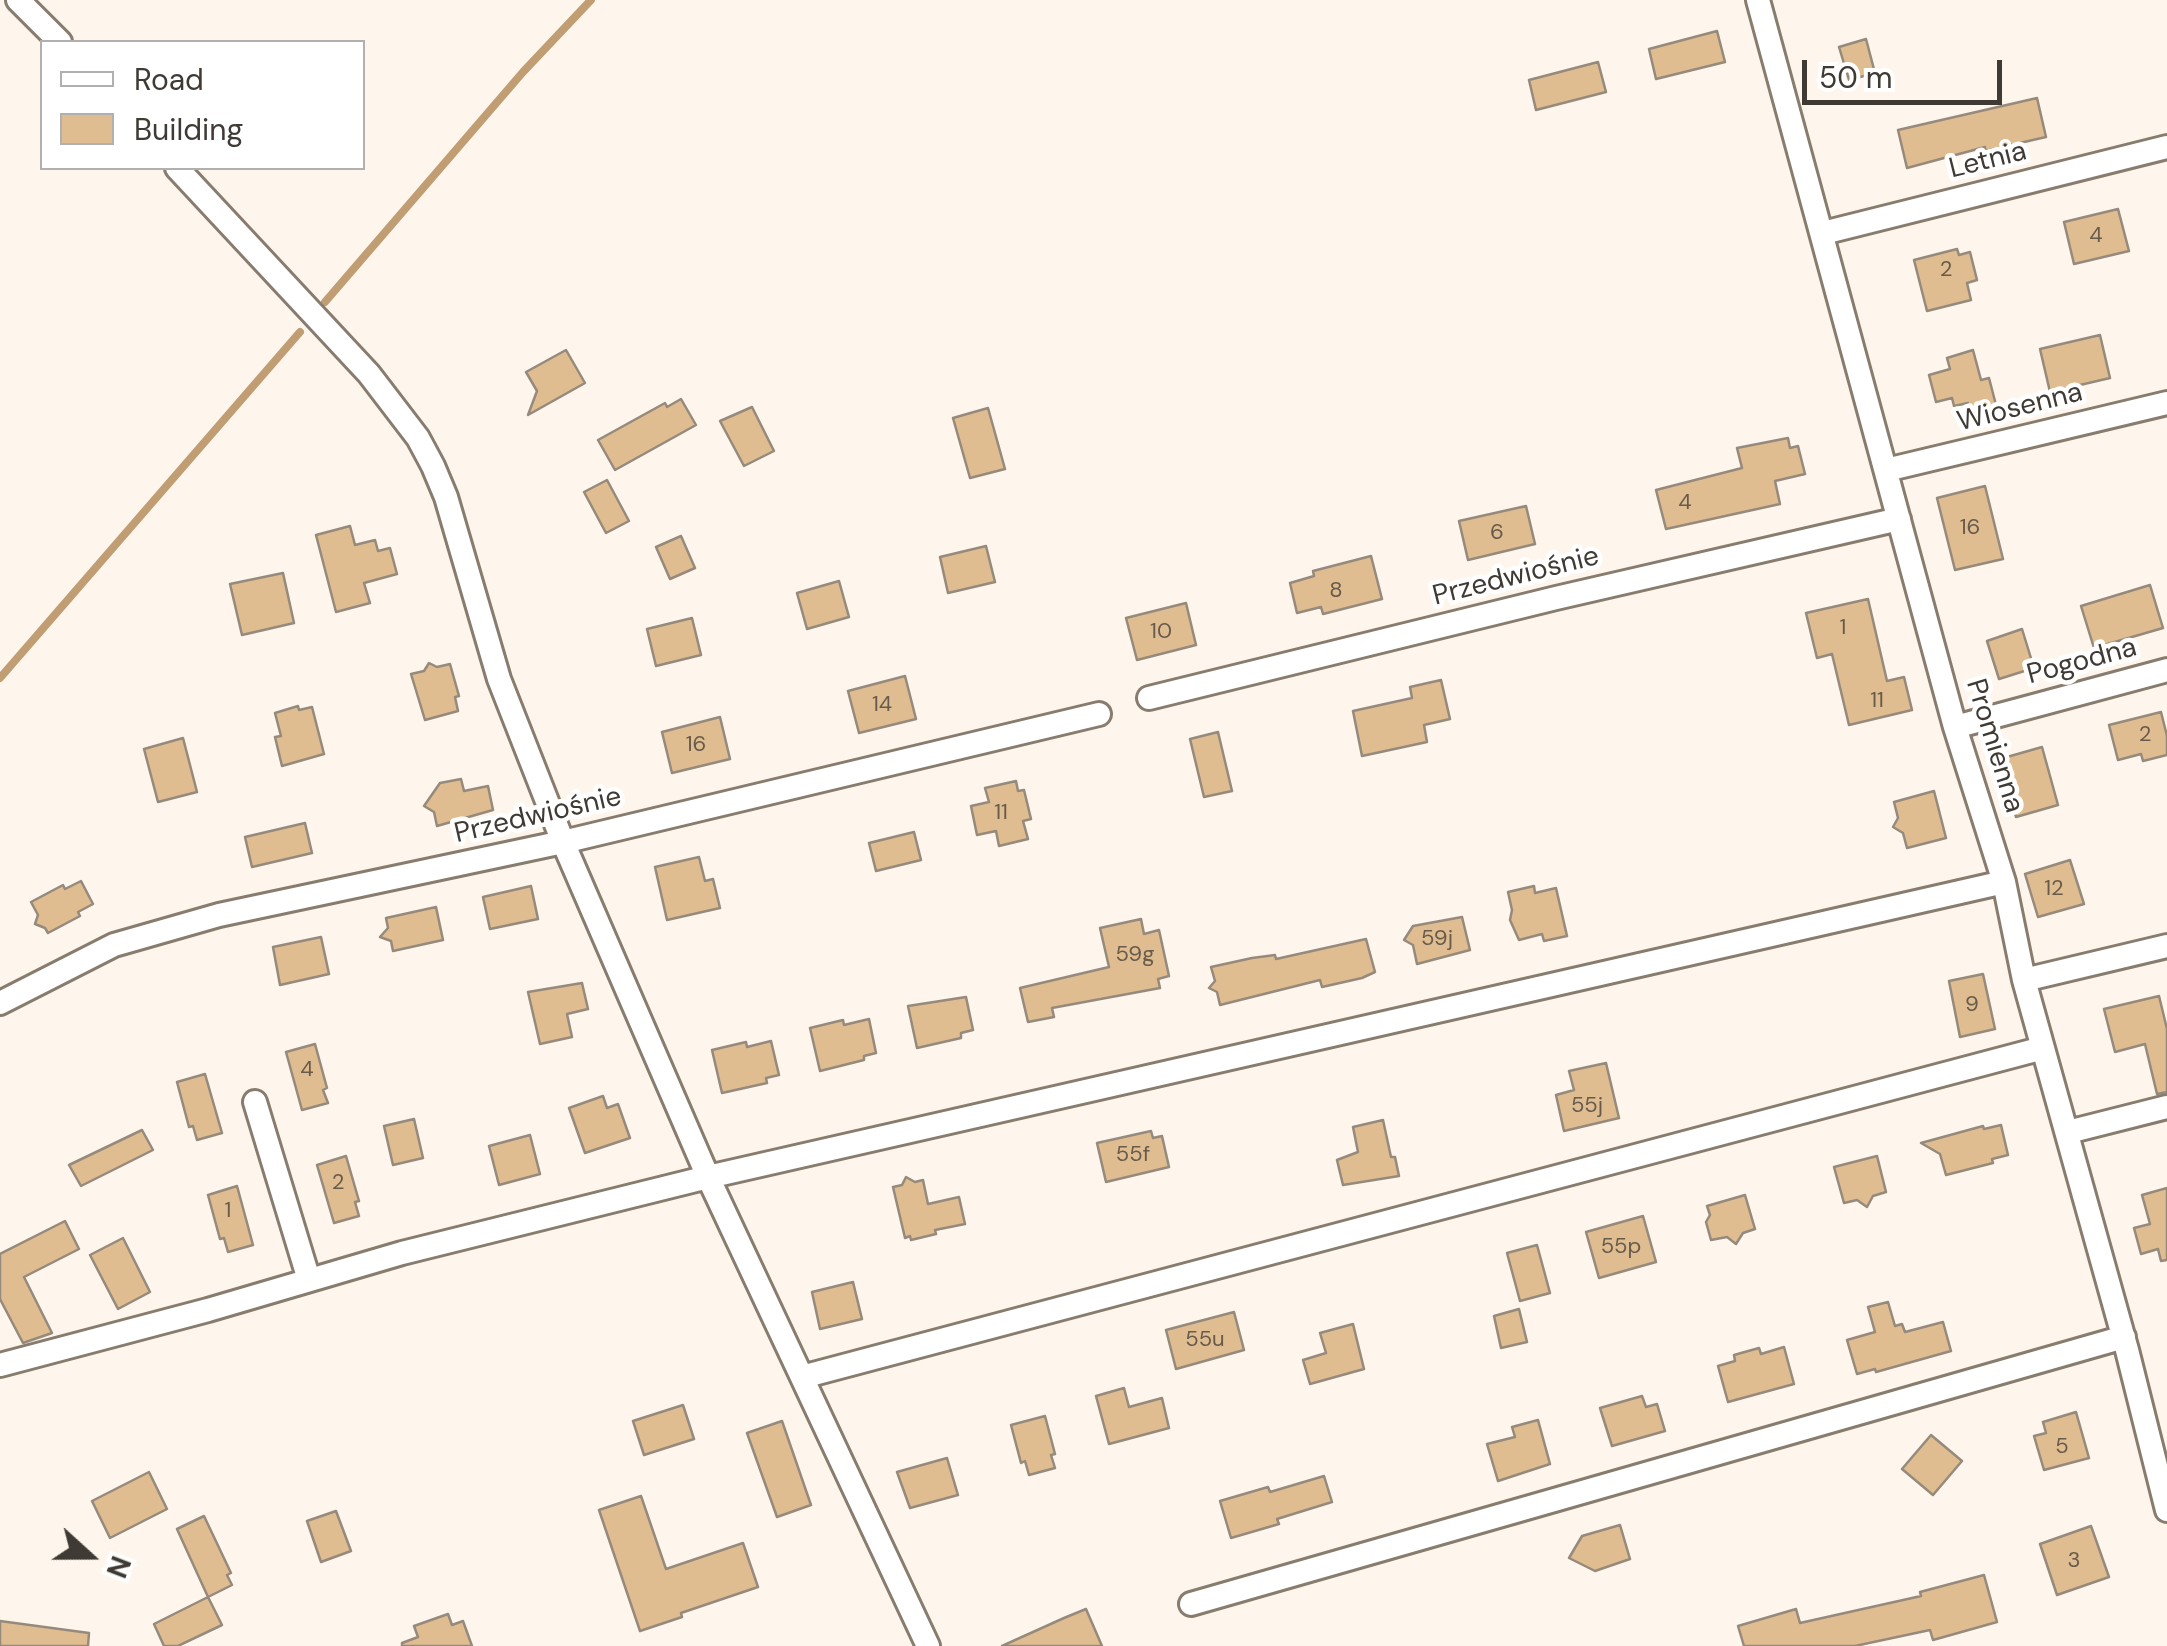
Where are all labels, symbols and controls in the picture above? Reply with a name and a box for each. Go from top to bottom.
legend [40,40,365,170]
scale bar [1807,40,2007,102]
text: 50 m [1819,58,1893,97]
text: Road [134,60,204,99]
text: Building [134,110,243,149]
street label: Letnia [1946,135,2030,187]
house number: 4 [2089,223,2103,249]
house number: 2 [1940,257,1952,283]
street label: Wiosenna [1954,376,2086,440]
house number: 4 [1678,490,1692,516]
house number: 16 [1960,515,1980,541]
house number: 6 [1490,520,1504,546]
street label: Przedwiośnie [1429,540,1603,614]
house number: 8 [1329,578,1343,604]
house number: 1 [1840,615,1846,641]
house number: 10 [1150,619,1172,645]
street label: Pogodna [2024,631,2140,693]
street label: Promienna [1958,675,2030,817]
house number: 11 [1870,688,1884,714]
house number: 14 [872,692,892,718]
house number: 2 [2139,722,2151,748]
house number: 16 [686,732,706,758]
street label: Przedwiośnie [451,780,625,852]
house number: 11 [994,800,1008,826]
house number: 12 [2044,876,2064,902]
house number: 59j [1421,926,1453,952]
house number: 59g [1116,942,1154,968]
house number: 9 [1965,992,1979,1018]
house number: 4 [300,1057,314,1083]
house number: 55j [1571,1093,1603,1119]
house number: 55f [1116,1142,1150,1168]
house number: 2 [332,1170,344,1196]
house number: 1 [225,1198,231,1224]
house number: 55p [1601,1234,1641,1260]
house number: 55u [1185,1327,1225,1353]
house number: 5 [2055,1434,2069,1460]
north arrow [40,1506,140,1606]
house number: 3 [2067,1548,2081,1574]
text: N [98,1551,139,1583]

